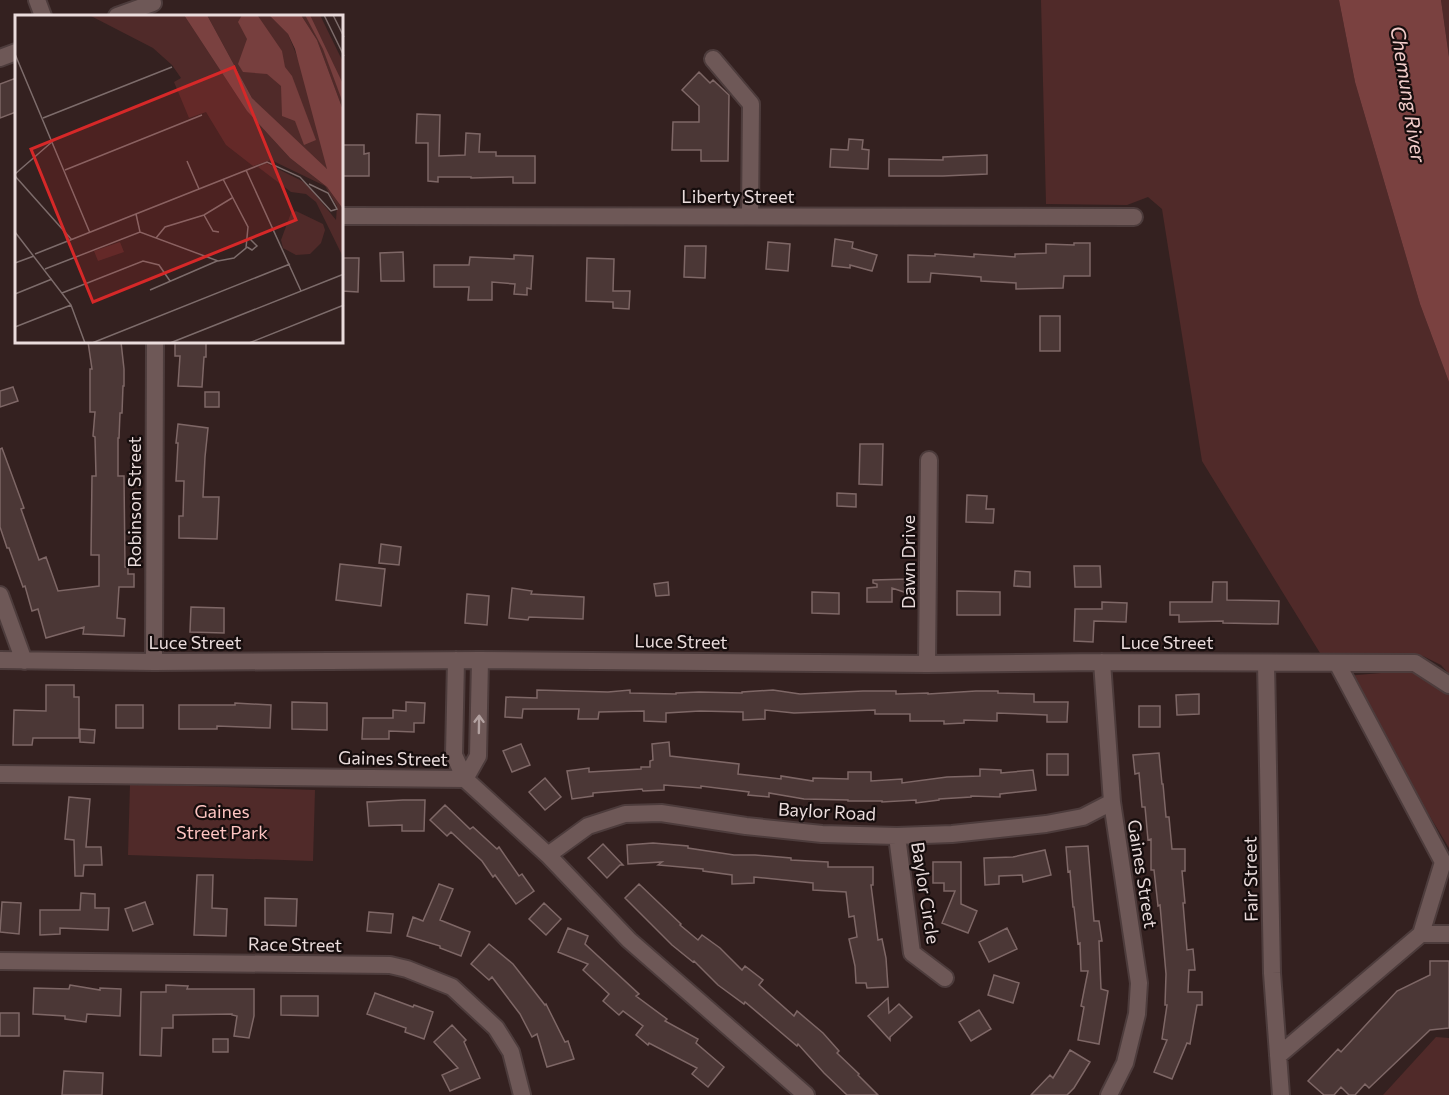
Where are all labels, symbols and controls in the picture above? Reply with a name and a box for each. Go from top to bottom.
inset map [15,15,344,344]
water label: Chemung River [1386,24,1432,165]
street label: Liberty Street [681,185,795,207]
street label: Robinson Street [123,436,145,568]
street label: Dawn Drive [897,515,919,609]
street label: Luce Street [634,629,728,653]
street label: Luce Street [148,631,242,653]
street label: Luce Street [1120,631,1214,653]
one-way arrow [473,715,484,735]
street label: Gaines Street [338,746,448,770]
street label: Baylor Road [777,797,877,825]
park label: Gaines Street Park [176,800,268,843]
street label: Gaines Street [1124,818,1162,930]
street label: Fair Street [1238,836,1262,922]
street label: Baylor Circle [907,840,945,945]
street label: Race Street [248,932,342,956]

